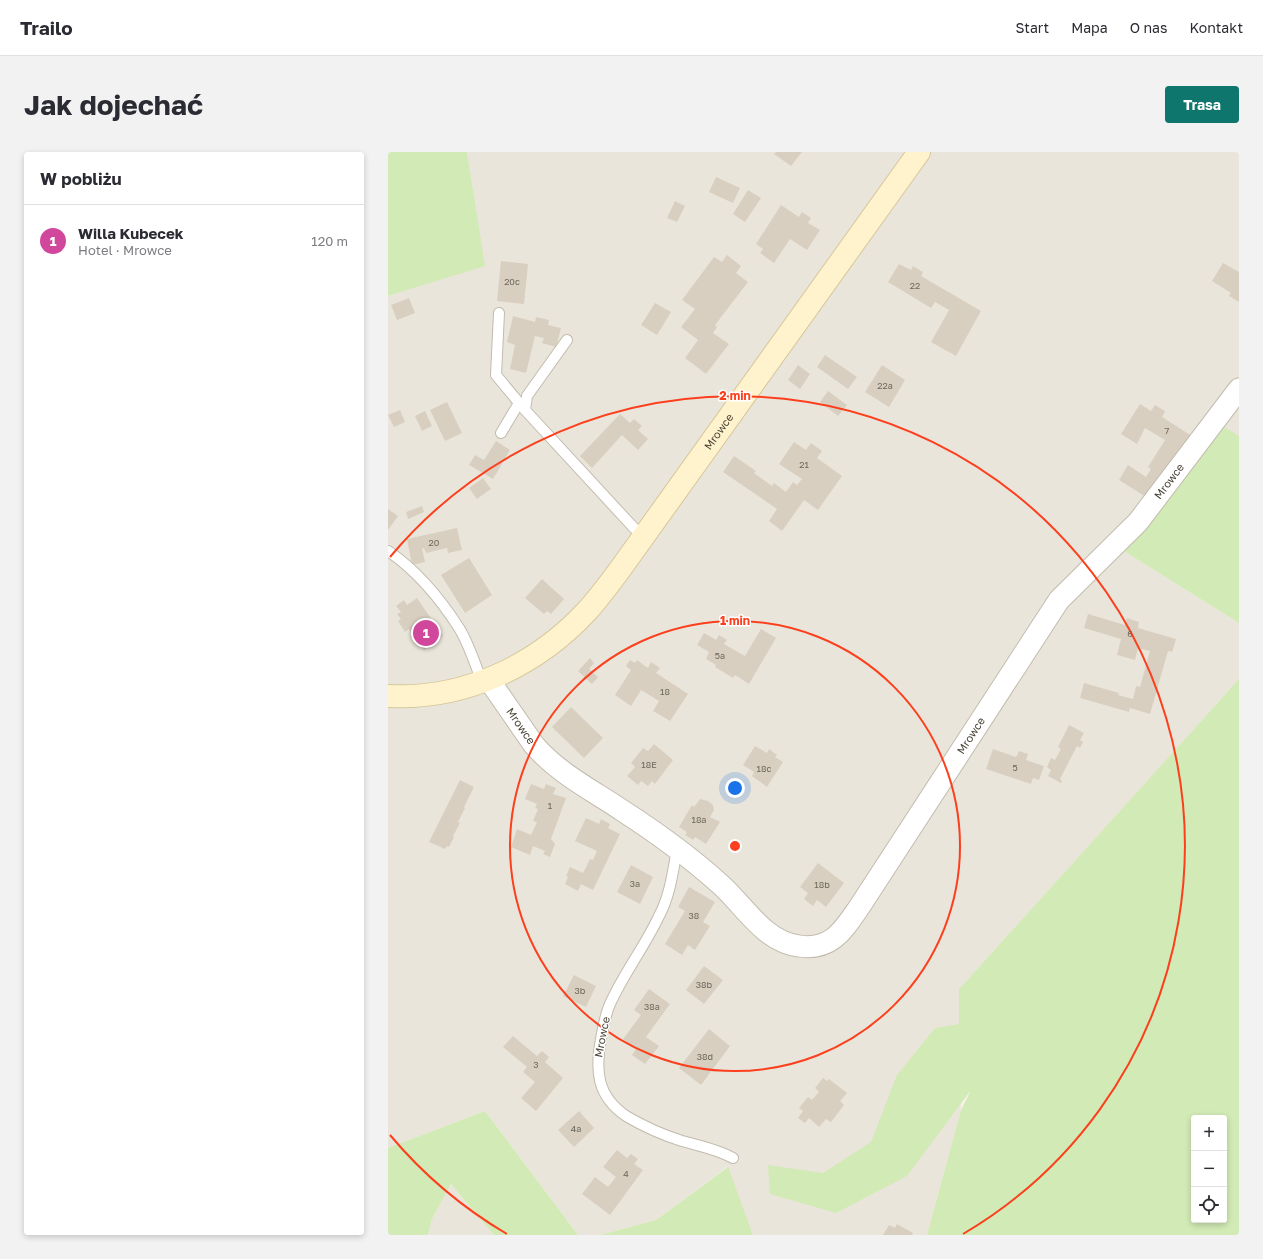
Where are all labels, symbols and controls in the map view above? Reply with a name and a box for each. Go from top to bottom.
text: Trailo [20,16,73,39]
text: Start [1016,19,1049,36]
text: Mapa [1071,19,1108,36]
text: O nas [1130,19,1167,36]
text: Kontakt [1189,19,1243,36]
button: Trasa [1165,86,1239,123]
text: Jak dojechać [24,88,203,121]
text: W pobliżu [40,168,122,189]
text: Willa Kubecek [78,224,183,242]
text: 1 [50,233,56,249]
text: 120 m [311,233,348,249]
text: Hotel · Mrowce [78,242,172,258]
house number: 20c [504,276,520,287]
house number: 22 [910,280,920,291]
house number: 22a [877,380,893,391]
text: 2 min [719,388,751,403]
street label: Mrowce [701,411,736,452]
house number: 7 [1165,425,1170,436]
house number: 21 [799,459,809,470]
street label: Mrowce [1151,460,1186,501]
house number: 20 [429,537,440,548]
text: 1 min [720,613,750,628]
pin: 1 [413,618,439,648]
house number: 6 [1127,628,1133,639]
house number: 5a [715,650,725,661]
house number: 18 [660,686,670,697]
street label: Mrowce [504,705,538,746]
street label: Mrowce [954,714,987,756]
house number: 18E [641,759,657,770]
house number: 5 [1012,762,1018,773]
house number: 18c [757,763,771,774]
your location [725,778,745,798]
house number: 1 [548,800,553,811]
house number: 18a [692,814,706,825]
centre of rings [728,839,742,853]
house number: 3a [630,878,640,889]
house number: 18b [814,879,830,890]
house number: 38 [689,910,699,921]
house number: 38b [696,979,713,990]
house number: 3b [575,985,586,996]
house number: 38a [644,1001,660,1012]
street label: Mrowce [591,1015,612,1058]
house number: 38d [697,1051,713,1062]
house number: 3 [533,1059,539,1070]
map controls [1191,1115,1227,1223]
button: + [1191,1115,1227,1151]
house number: 4a [571,1123,581,1134]
button: − [1191,1151,1227,1187]
house number: 4 [623,1168,629,1179]
button: locate [1191,1187,1227,1223]

